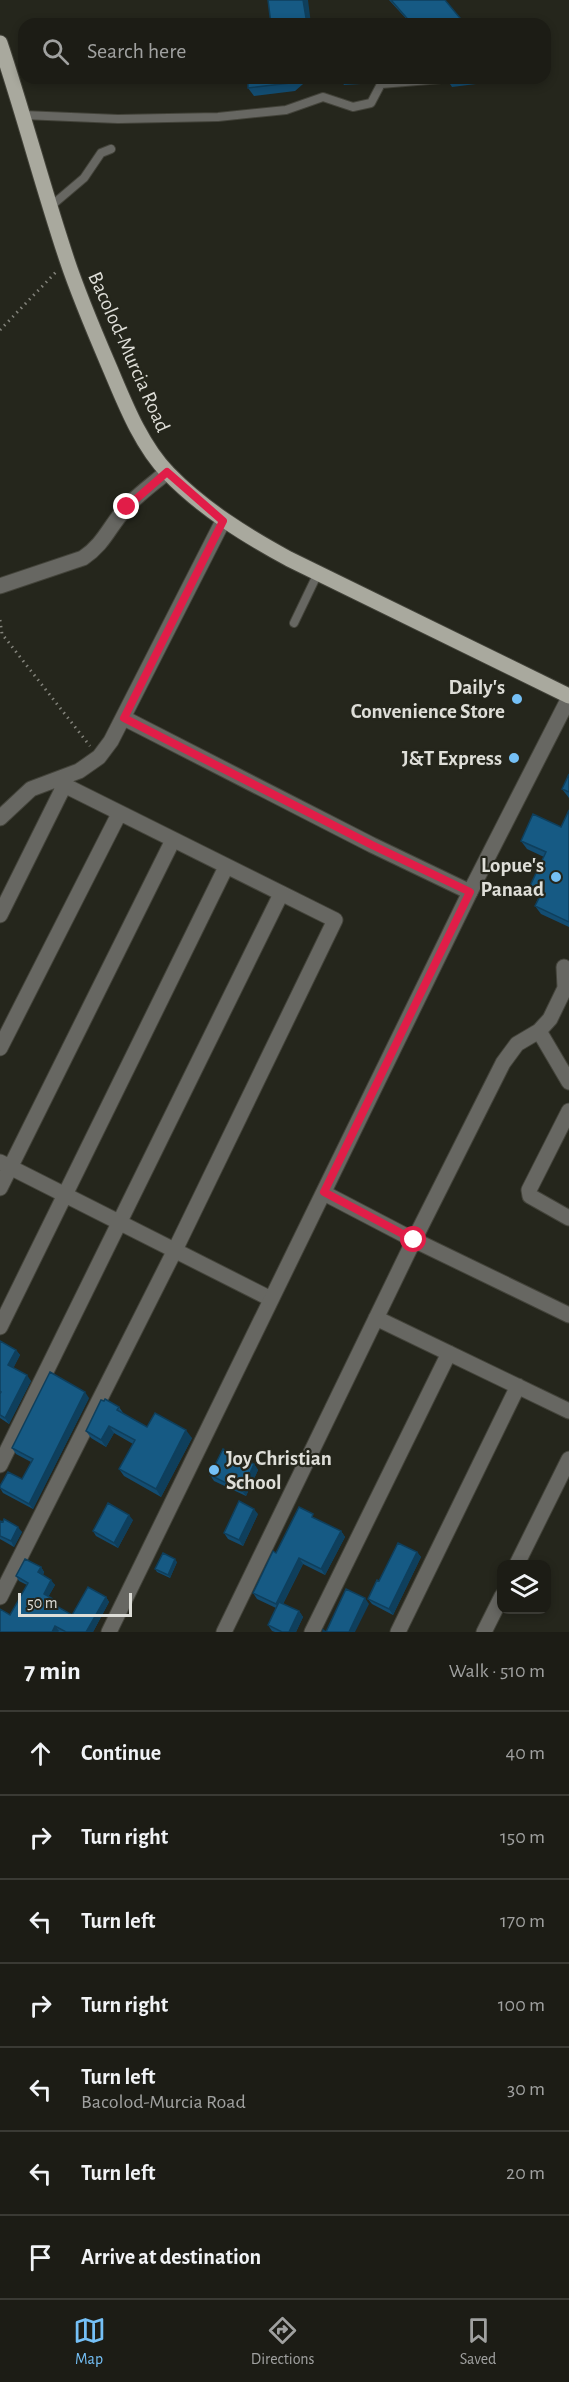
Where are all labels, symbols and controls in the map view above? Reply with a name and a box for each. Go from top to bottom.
search box [18,18,551,84]
icon: search [39,35,72,68]
text: Search here [87,40,186,62]
street label: Bacolod-Murcia Road [84,269,174,435]
route end [113,493,139,519]
place label: Daily's Convenience Store [351,677,505,722]
marker: Daily's Convenience Store [510,692,524,706]
place label: J&T Express [402,748,502,769]
marker: J&T Express [507,751,521,765]
place label: Lopue's Panaad [481,855,544,900]
marker: Lopue's Panaad [549,870,563,884]
route start [400,1226,426,1252]
place label: Joy Christian School [226,1448,332,1493]
marker: Joy Christian School [207,1463,221,1477]
map controls [497,1560,551,1614]
button: layers [497,1560,551,1614]
scale bar [18,1590,132,1618]
text: 50 m [27,1595,58,1611]
text: 7 min [24,1658,81,1684]
text: Walk · 510 m [449,1661,545,1681]
icon: ahead [24,1737,57,1770]
text: Continue [81,1742,161,1764]
text: 40 m [506,1743,545,1763]
icon: right [24,1821,57,1854]
text: Turn right [81,1826,168,1848]
text: 150 m [500,1827,545,1847]
icon: left [24,1905,57,1938]
text: Turn left [81,1910,155,1932]
text: 170 m [500,1911,545,1931]
icon: right [24,1989,57,2022]
text: Turn right [81,1994,168,2016]
text: 100 m [498,1995,545,2015]
text: Turn left [81,2066,155,2088]
icon: left [24,2073,57,2106]
text: 30 m [507,2079,545,2099]
text: Bacolod-Murcia Road [81,2092,246,2112]
icon: left [24,2157,57,2190]
text: Turn left [81,2162,155,2184]
text: 20 m [506,2163,545,2183]
icon: arrive [24,2241,57,2274]
text: Arrive at destination [81,2246,261,2268]
tab: Map [73,2314,106,2369]
tab: Directions [251,2314,315,2369]
tab: Saved [460,2314,496,2369]

